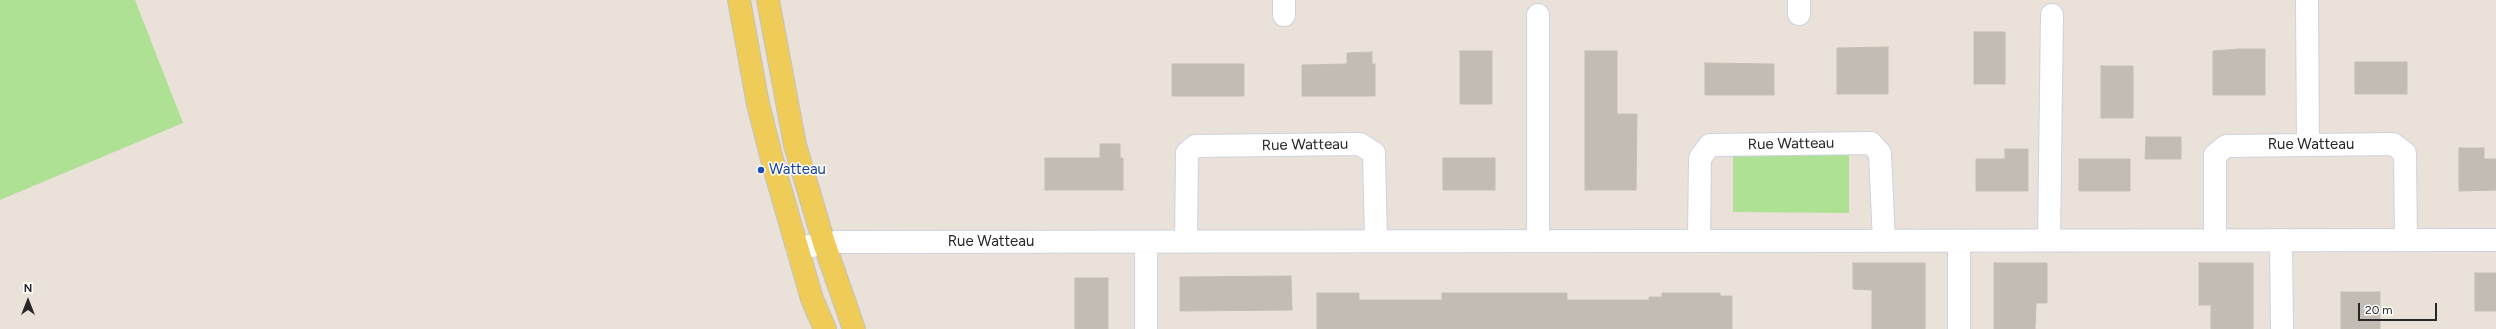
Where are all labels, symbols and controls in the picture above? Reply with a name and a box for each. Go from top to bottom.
street label: Rue Watteau [1748,134,1834,154]
street label: Rue Watteau [1262,135,1348,155]
street label: Rue Watteau [2268,136,2354,154]
place label: Watteau [769,161,826,179]
marker: Watteau [756,165,766,175]
street label: Rue Watteau [948,233,1034,251]
north arrow [8,281,48,321]
text: N [24,282,32,295]
scale bar [2360,295,2439,321]
text: 20 m [2365,303,2393,317]

